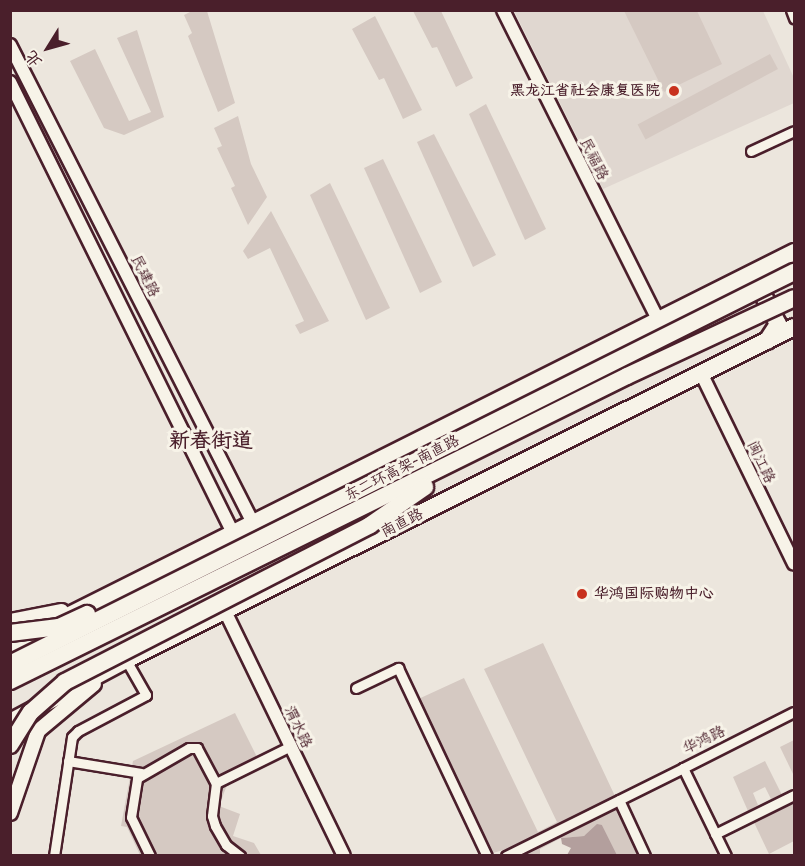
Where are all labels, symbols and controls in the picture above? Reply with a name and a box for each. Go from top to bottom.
north arrow [18,18,78,78]
text: 北 [21,46,46,71]
place label: 黑龙江省社会康复医院 [510,82,660,100]
marker: 黑龙江省社会康复医院 [665,82,683,100]
street label: 民福路 [576,135,612,183]
street label: 民建路 [127,252,163,300]
district label: 新春街道 [169,428,253,454]
street label: 东二环高架-南直路 [342,431,462,505]
street label: 闽江路 [743,438,779,486]
street label: 南直路 [378,505,426,541]
place label: 华鸿国际购物中心 [594,585,714,603]
marker: 华鸿国际购物中心 [575,587,589,601]
street label: 渭水路 [280,703,316,751]
street label: 华鸿路 [680,722,728,758]

